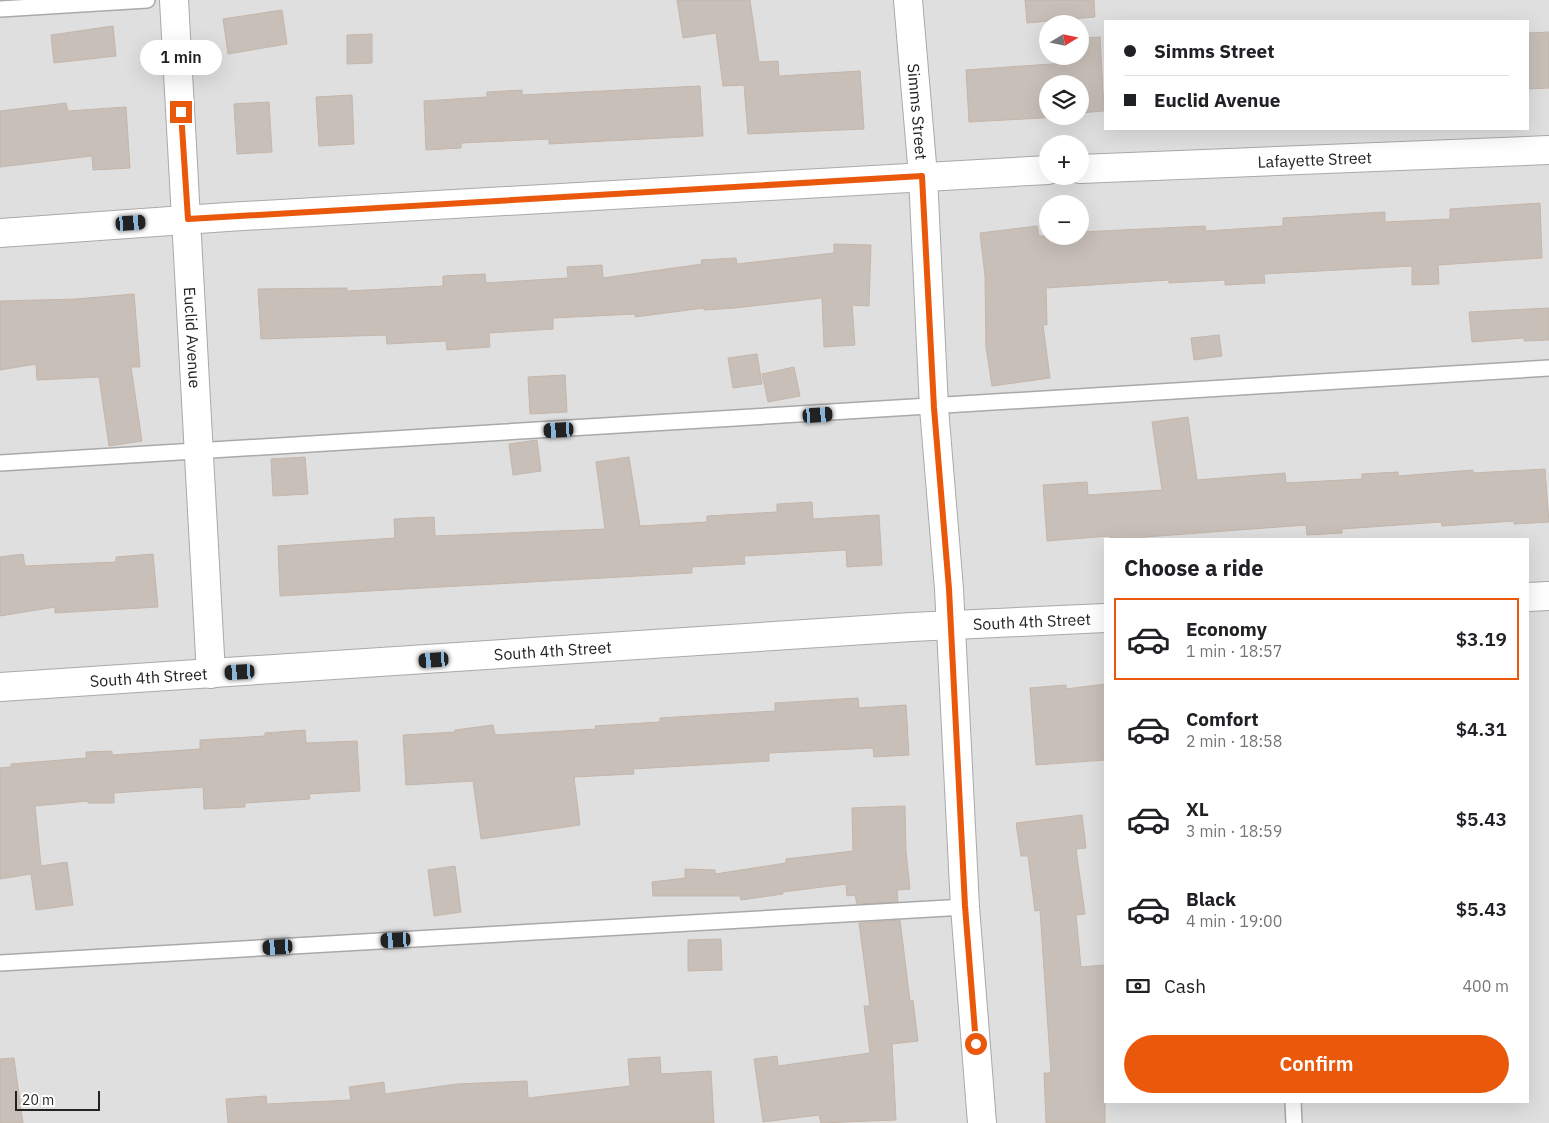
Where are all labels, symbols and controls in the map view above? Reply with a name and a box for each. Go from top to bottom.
north arrow [1039,15,1089,65]
map controls [1039,15,1089,245]
callout: 1 min [140,39,222,74]
text: Simms Street [1154,39,1275,63]
text: 1 min [160,47,202,67]
street label: Simms Street [903,63,932,161]
button: layers [1039,75,1089,125]
text: Euclid Avenue [1154,88,1280,112]
route end [170,101,192,123]
button: + [1039,135,1089,185]
street label: Lafayette Street [1257,147,1372,172]
button: − [1039,195,1089,245]
car [115,214,146,232]
street label: Euclid Avenue [180,286,205,389]
car [802,406,833,424]
car [543,422,574,438]
text: Choose a ride [1124,553,1264,582]
street label: South 4th Street [973,609,1091,634]
icon: car [1126,617,1171,662]
text: Economy [1186,617,1267,641]
text: $3.19 [1456,627,1507,651]
street label: South 4th Street [493,637,612,664]
text: 1 min · 18:57 [1186,641,1282,661]
car [418,651,449,669]
street label: South 4th Street [89,663,208,691]
car [224,664,255,680]
icon: car [1126,707,1171,752]
text: Comfort [1186,707,1259,731]
text: $4.31 [1456,717,1507,741]
text: 2 min · 18:58 [1186,731,1282,751]
icon: car [1126,797,1171,842]
text: XL [1186,797,1209,821]
text: $5.43 [1456,807,1507,831]
text: 3 min · 18:59 [1186,821,1282,841]
icon: car [1126,887,1171,932]
text: Black [1186,887,1236,911]
text: $5.43 [1456,897,1507,921]
text: 4 min · 19:00 [1186,911,1282,931]
car [380,932,411,948]
car [262,939,293,955]
icon: cash [1124,972,1152,1000]
text: Cash [1164,974,1206,998]
text: 400 m [1462,976,1509,996]
route start [965,1033,987,1055]
button: Confirm [1124,1035,1509,1093]
scale bar [15,1088,100,1111]
text: 20 m [22,1091,54,1109]

